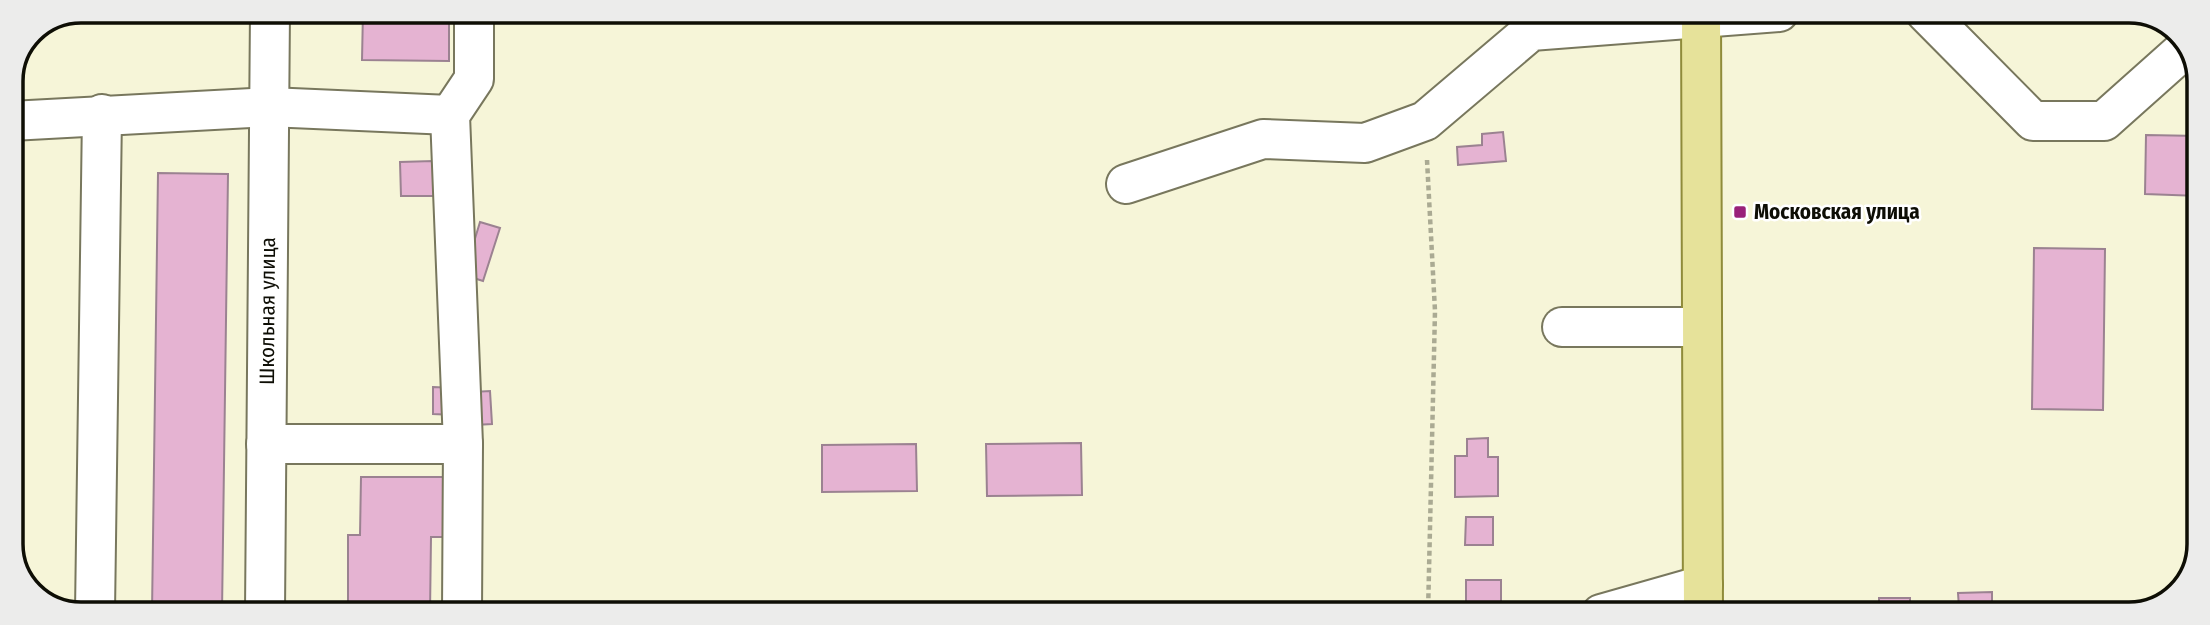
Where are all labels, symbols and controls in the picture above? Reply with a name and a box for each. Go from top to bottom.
place label: Московская улица [1754,199,1920,225]
marker: Московская улица [1732,204,1748,220]
street label: Школьная улица [254,237,281,385]

